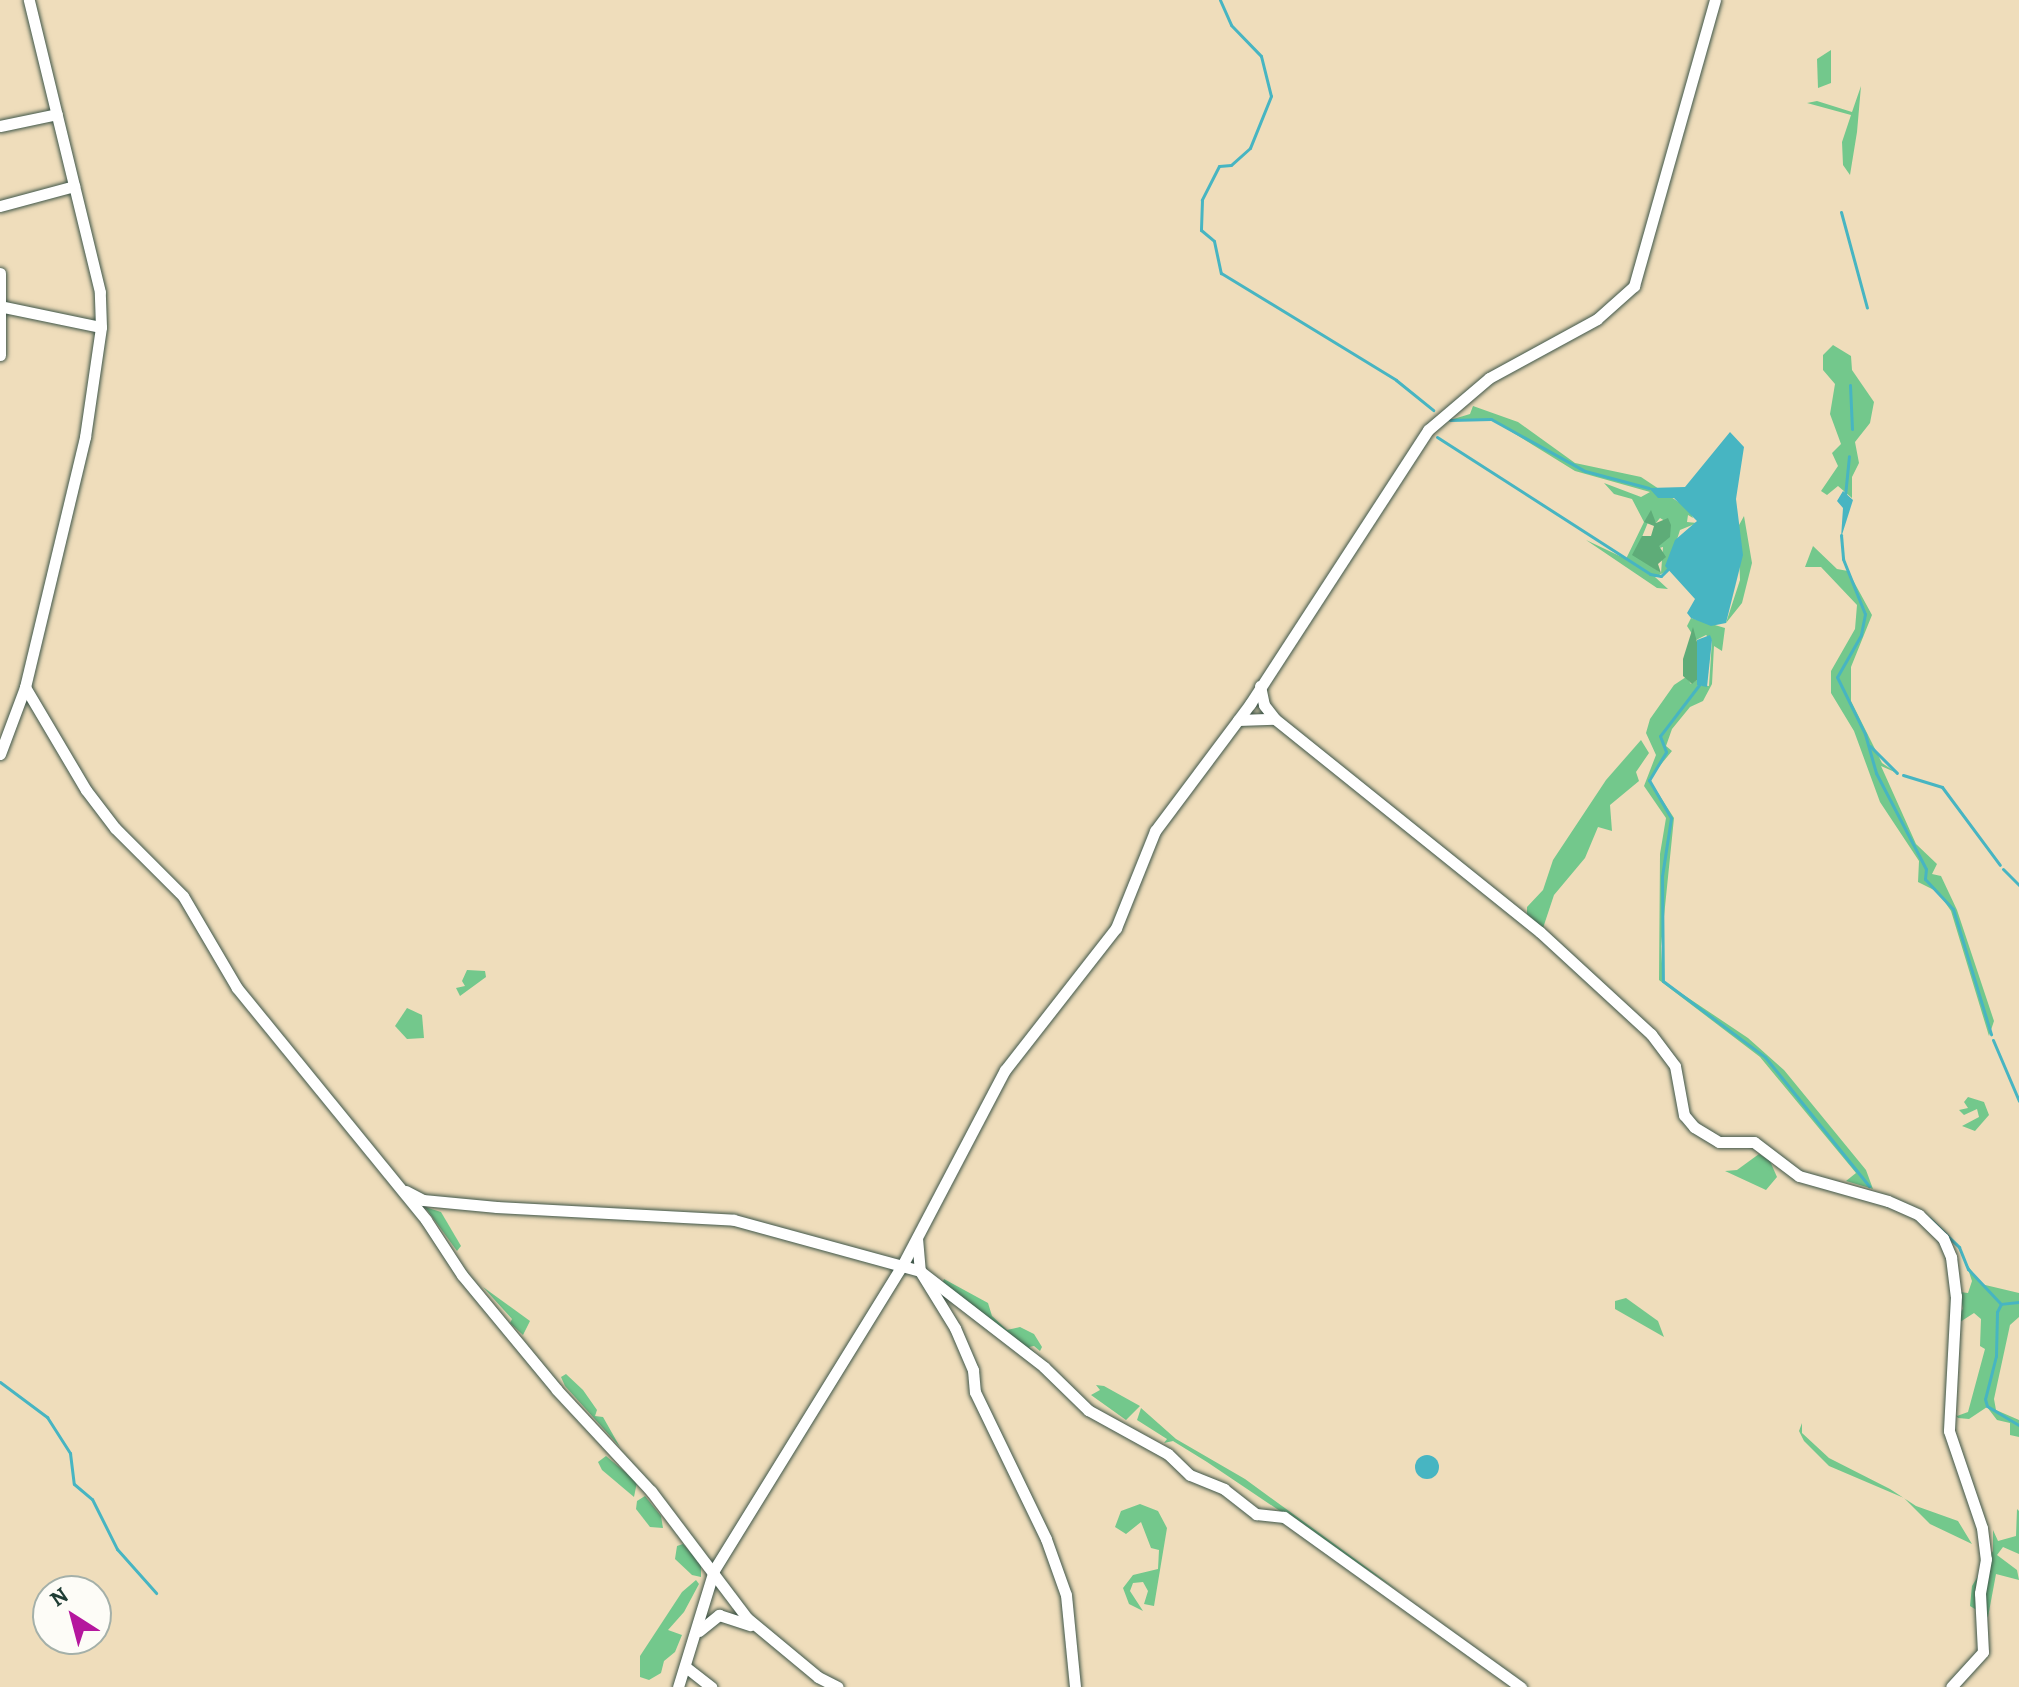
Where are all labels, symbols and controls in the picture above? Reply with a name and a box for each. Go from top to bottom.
north arrow [32,1575,112,1655]
text: N [44,1580,74,1614]

